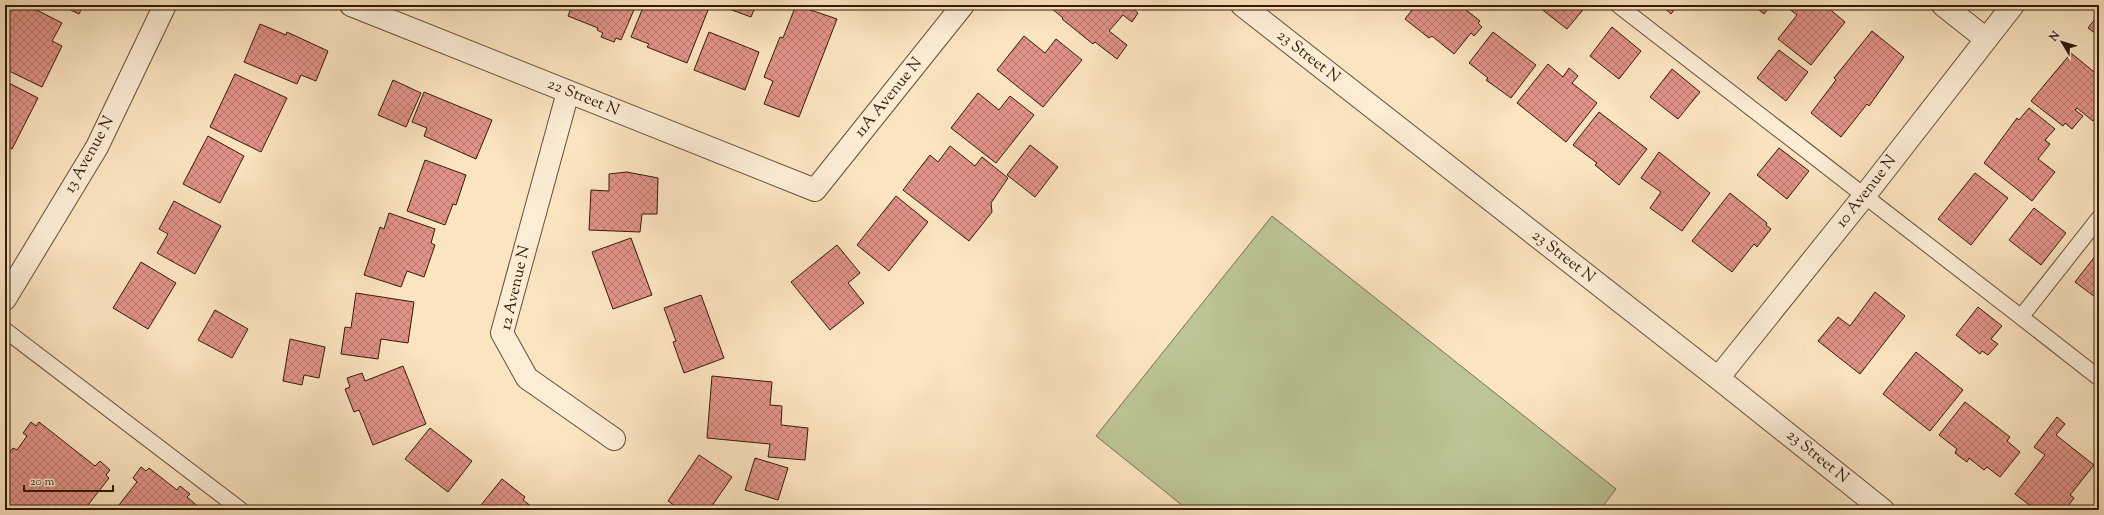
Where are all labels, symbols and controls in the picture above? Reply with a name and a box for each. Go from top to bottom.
north arrow [2042,22,2082,62]
street label: 23 Street N [1271,25,1345,89]
text: N [2045,28,2064,46]
street label: 11A Avenue N [850,53,929,143]
street label: 22 Street N [544,73,623,123]
street label: 13 Avenue N [59,112,121,198]
street label: 10 Avenue N [1831,151,1903,233]
street label: 23 Street N [1526,225,1600,289]
street label: 12 Avenue N [495,243,537,332]
street label: 23 Street N [1781,425,1853,490]
scale bar [24,467,113,493]
text: 20 m [30,473,55,491]

